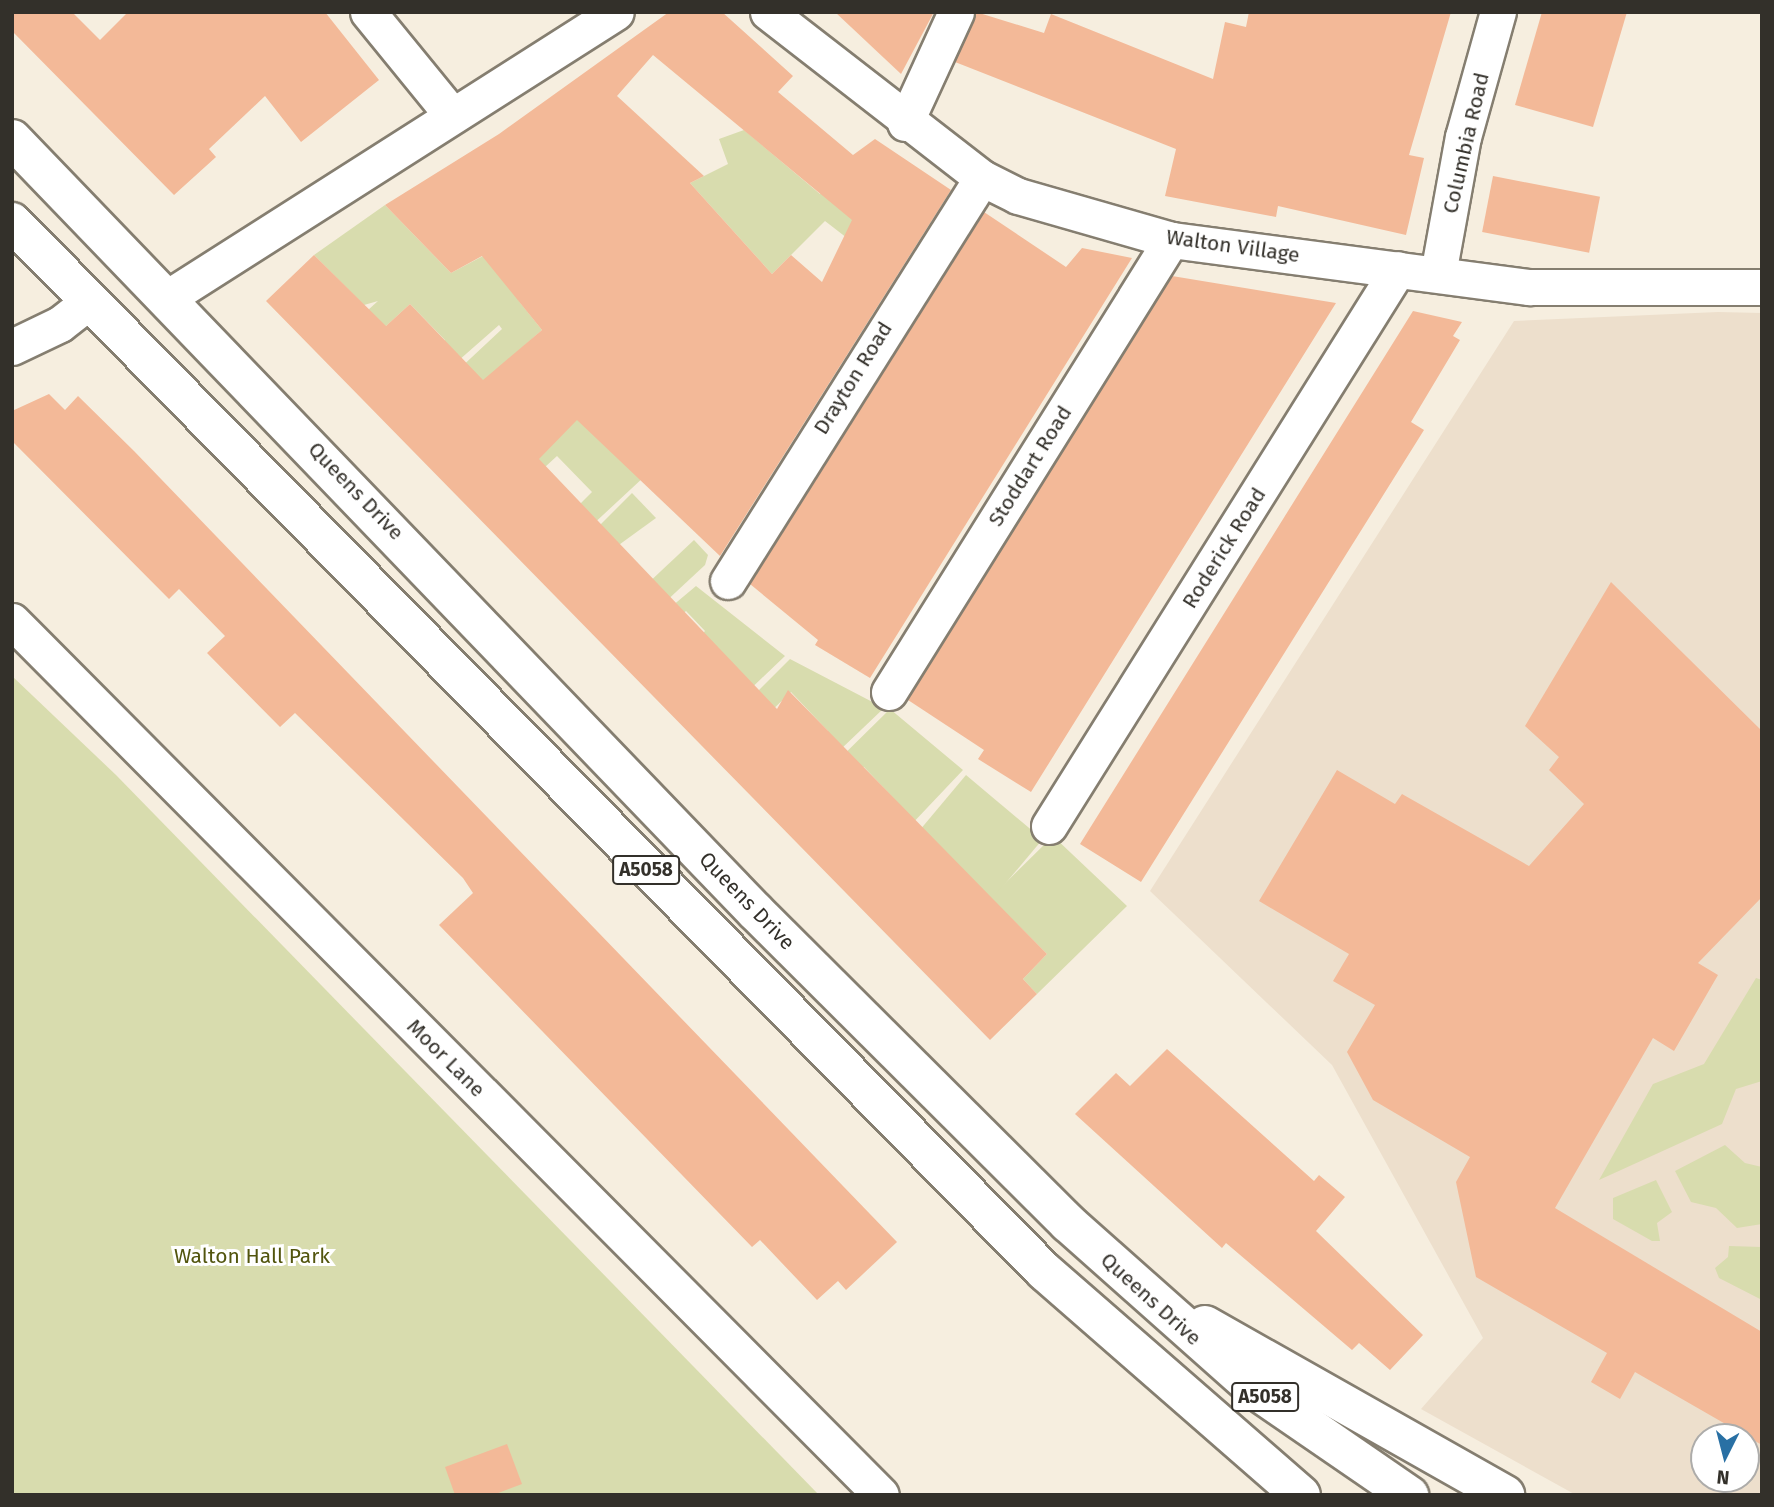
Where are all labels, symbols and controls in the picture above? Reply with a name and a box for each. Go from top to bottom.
street label: Columbia Road [1438,70,1494,216]
street label: Walton Village [1165,224,1301,268]
street label: Drayton Road [808,317,898,439]
street label: Stoddart Road [983,401,1077,531]
street label: Queens Drive [303,437,409,545]
street label: Roderick Road [1177,483,1271,613]
street label: Queens Drive [694,847,800,955]
road number: A5058 [611,855,681,886]
street label: Moor Lane [402,1014,490,1102]
park label: Walton Hall Park [174,1243,330,1269]
street label: Queens Drive [1096,1247,1206,1351]
road number: A5058 [1230,1382,1300,1413]
north arrow [1690,1423,1760,1493]
text: N [1715,1465,1730,1489]

